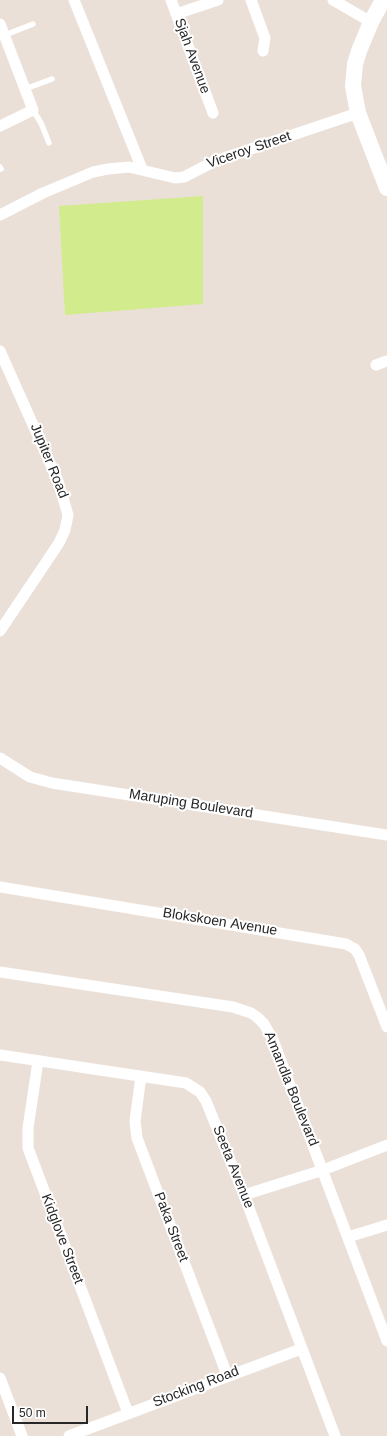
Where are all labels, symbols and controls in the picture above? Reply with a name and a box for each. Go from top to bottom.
street label: Sjah Avenue [171,16,213,96]
street label: Viceroy Street [205,128,293,172]
street label: Jupiter Road [26,421,72,501]
street label: Maruping Boulevard [128,786,254,822]
street label: Blokskoen Avenue [162,905,278,939]
street label: Amandla Boulevard [260,1029,322,1149]
street label: Seeta Avenue [209,1123,257,1211]
street label: Paka Street [150,1190,192,1264]
street label: Kidglove Street [37,1192,87,1286]
street label: Stocking Road [150,1363,242,1411]
scale bar [14,1398,90,1424]
text: 50 m [19,1406,46,1420]

